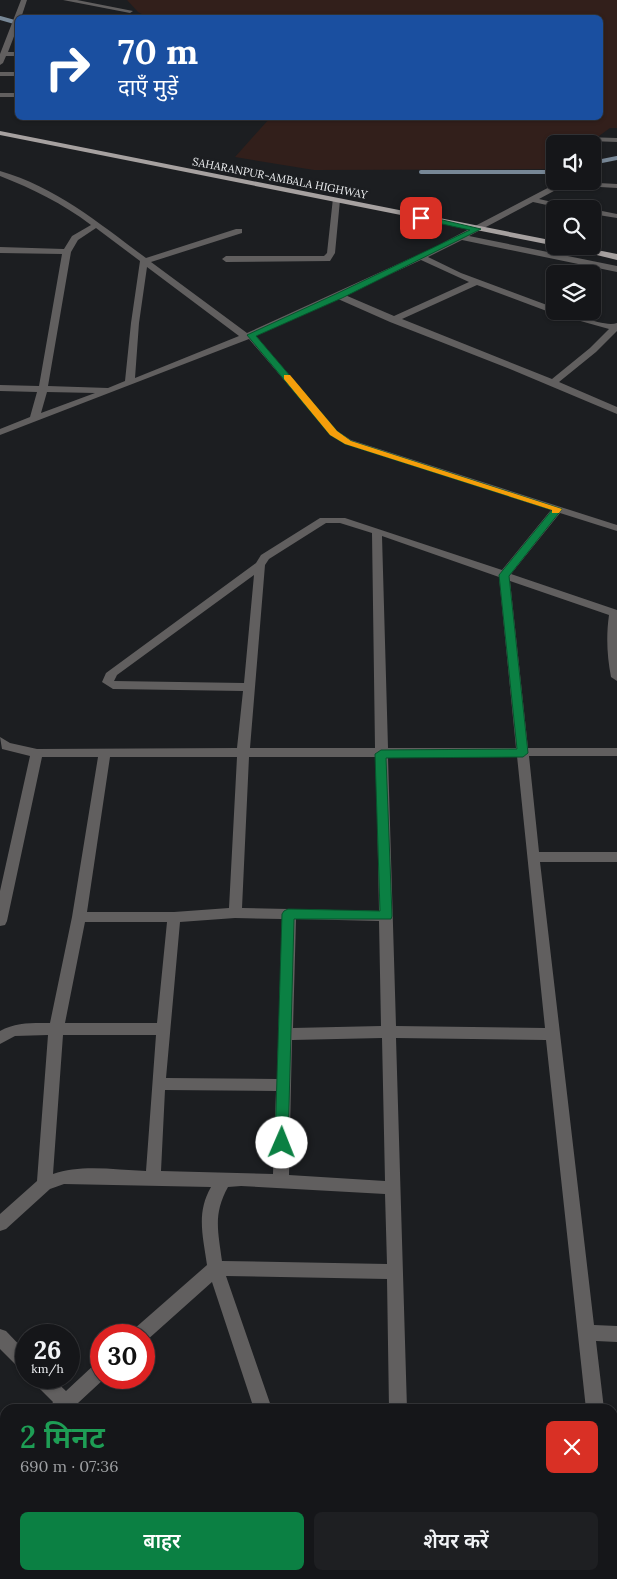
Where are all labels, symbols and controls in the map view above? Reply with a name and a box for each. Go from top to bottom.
text: 70 m [118,29,198,74]
icon: right [35,35,100,100]
text: दाएँ मुड़ें [118,73,178,101]
map controls [546,135,601,320]
button: sound [546,135,601,190]
street label: SAHARANPUR-AMBALA HIGHWAY [191,154,370,202]
pin [400,197,442,239]
button: search [546,200,601,255]
icon: arrive [407,204,435,232]
button: layers [546,265,601,320]
position arrow [255,1116,307,1168]
speed limit sign: 30 [90,1324,155,1389]
text: 26 [34,1334,61,1366]
text: km/h [31,1361,64,1376]
text: 2 मिनट [20,1418,105,1456]
button: close [546,1421,598,1473]
text: 690 m · 07:36 [20,1456,118,1476]
button: बाहर [20,1512,304,1570]
button: शेयर करें [314,1512,598,1570]

